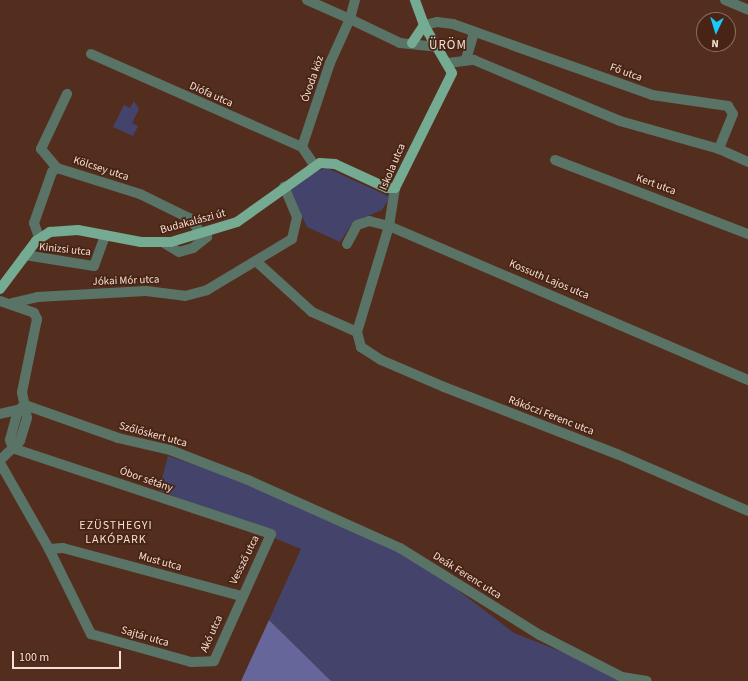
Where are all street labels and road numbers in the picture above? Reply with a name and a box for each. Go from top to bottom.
street label: Óvoda köz [299,54,327,104]
street label: Fő utca [608,61,644,85]
street label: Diófa utca [187,80,235,110]
street label: Iskola utca [377,142,409,192]
street label: Kölcsey utca [72,154,130,184]
street label: Kert utca [634,172,678,198]
street label: Budakalászi út [159,207,227,237]
street label: Kinizsi utca [38,241,92,259]
street label: Kossuth Lajos utca [507,257,591,303]
street label: Jókai Mór utca [92,273,160,289]
street label: Rákóczi Ferenc utca [506,394,596,438]
street label: Szőlőskert utca [117,420,189,450]
street label: Óbor sétány [118,465,174,495]
street label: Vessző utca [227,533,263,587]
street label: Must utca [137,550,183,574]
street label: Deák Ferenc utca [430,550,504,602]
street label: Akó utca [198,613,226,655]
street label: Sajtár utca [120,624,170,650]

